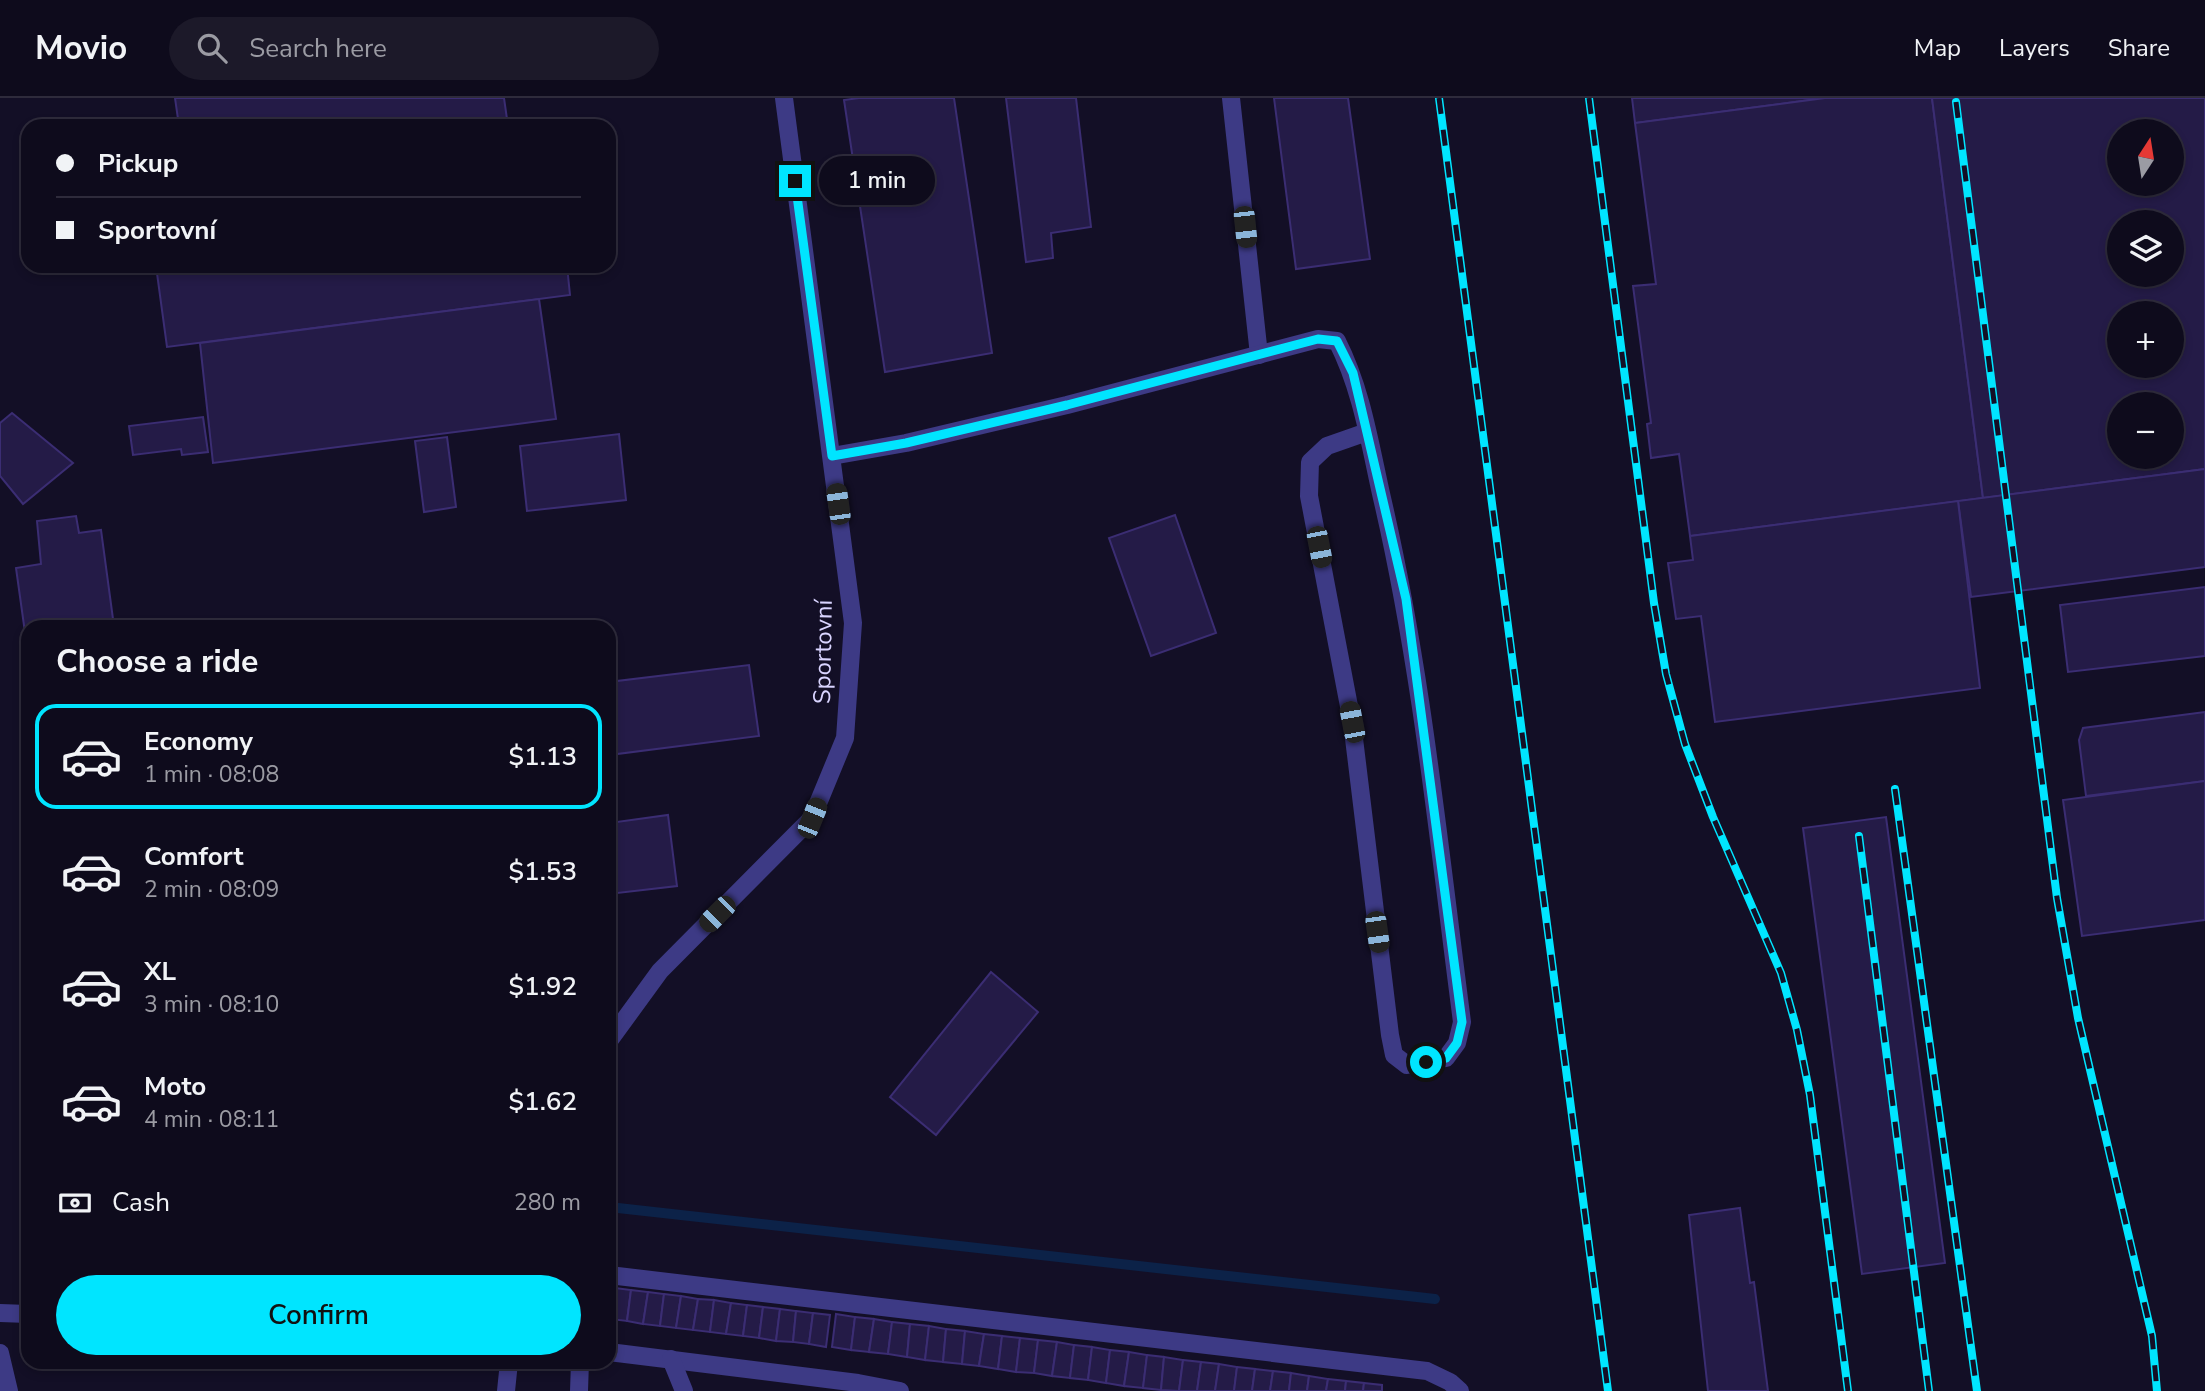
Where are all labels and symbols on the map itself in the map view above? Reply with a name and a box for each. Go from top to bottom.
north arrow [2107,119,2184,196]
callout: 1 min [820,156,935,206]
route end [779,165,811,197]
car [1233,205,1258,249]
car [825,482,852,526]
car [1305,524,1334,570]
street label: Sportovní [806,598,840,704]
car [1338,699,1367,745]
car [795,795,830,841]
car [695,892,740,936]
car [1364,910,1391,954]
route start [1410,1046,1442,1078]

